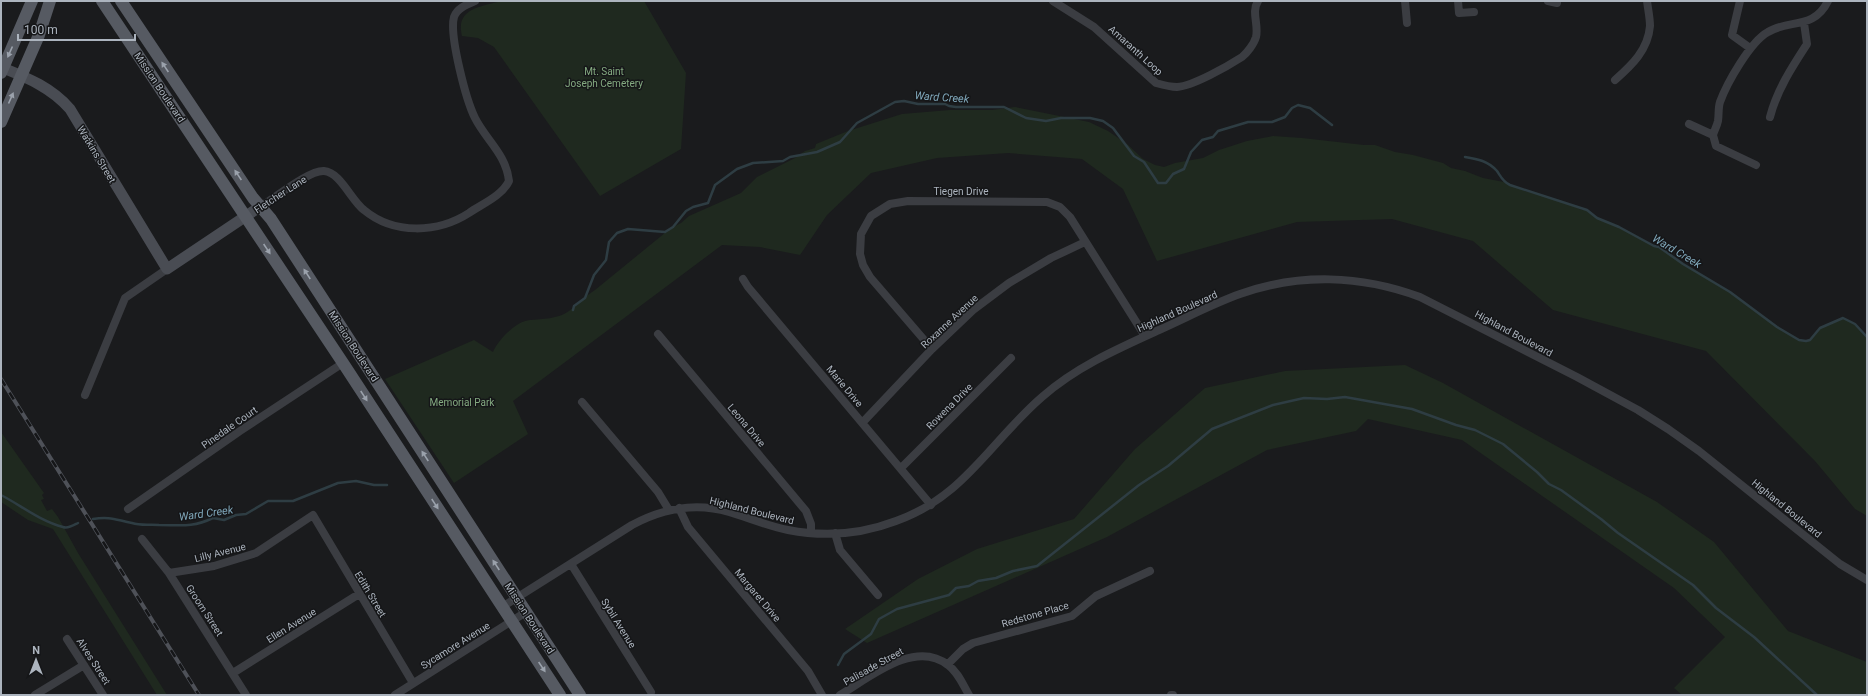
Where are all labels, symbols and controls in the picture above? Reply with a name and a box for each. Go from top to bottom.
scale bar [18,16,135,42]
text: 100 m [24,23,58,37]
street label: Amaranth Loop [1107,23,1165,78]
one-way arrow [7,46,14,58]
street label: Mission Boulevard [132,50,187,124]
one-way arrow [161,62,169,72]
park label: Mt. Saint Joseph Cemetery [565,66,643,89]
water label: Ward Creek [914,89,970,106]
one-way arrow [8,93,14,104]
street label: Watkins Street [75,124,118,185]
one-way arrow [234,169,242,180]
street label: Fletcher Lane [252,173,308,215]
street label: Tiegen Drive [933,186,989,197]
water label: Ward Creek [1650,232,1704,271]
one-way arrow [263,244,271,254]
one-way arrow [303,268,311,279]
street label: Highland Boulevard [1135,289,1219,334]
street label: Roxanne Avenue [919,292,980,351]
street label: Highland Boulevard [1473,308,1555,359]
street label: Mission Boulevard [327,309,380,384]
street label: Marie Drive [824,364,865,409]
street label: Rowena Drive [924,381,975,432]
one-way arrow [361,390,368,401]
park label: Memorial Park [430,397,495,408]
street label: Leona Drive [726,402,768,449]
street label: Pinedale Court [199,404,259,451]
one-way arrow [422,450,429,462]
street label: Highland Boulevard [1750,477,1824,540]
street label: Highland Boulevard [709,495,795,526]
one-way arrow [432,499,439,510]
water label: Ward Creek [178,503,235,524]
street label: Lilly Avenue [193,541,247,564]
one-way arrow [492,560,500,571]
street label: Margaret Drive [732,567,783,624]
street label: Edith Street [353,569,388,619]
street label: Mission Boulevard [503,581,556,656]
street label: Groom Street [184,582,225,638]
street label: Sybil Avenue [599,596,638,650]
street label: Redstone Place [1000,600,1070,629]
street label: Ellen Avenue [264,606,318,645]
street label: Sycamore Avenue [419,620,492,671]
street label: Alves Street [75,636,113,687]
north arrow [16,640,56,680]
text: N [32,644,40,657]
street label: Palisade Street [841,645,905,687]
one-way arrow [538,662,546,672]

